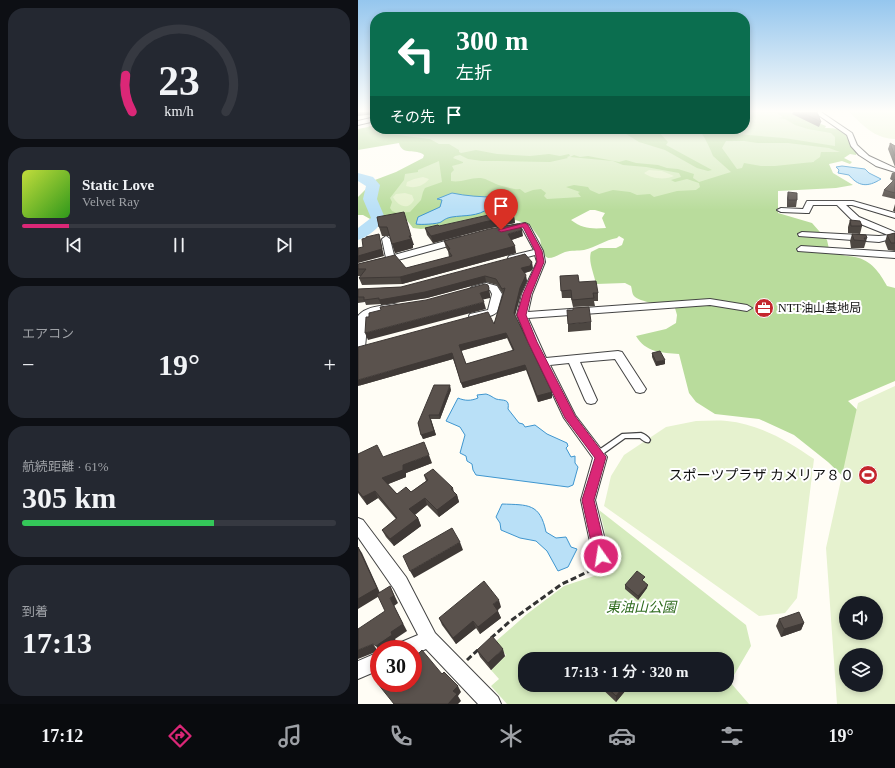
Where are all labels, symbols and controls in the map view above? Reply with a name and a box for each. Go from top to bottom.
text: 300 m [456,25,528,56]
icon: left [390,28,442,80]
text: 23 [158,57,200,103]
text: 左折 [456,63,492,83]
text: km/h [164,102,194,118]
icon: arrive [443,104,465,126]
text: その先 [390,109,435,125]
text: Static Love [82,177,154,193]
pin [484,189,518,230]
text: Velvet Ray [82,194,139,209]
icon: arrive [490,195,512,217]
icon: previous [63,234,85,256]
icon: pause [168,234,190,256]
icon: next [273,234,295,256]
office icon: NTT油山基地局 [753,297,775,319]
place label: NTT油山基地局 [778,301,861,315]
text: エアコン [22,326,74,341]
text: 19° [158,348,200,381]
text: − [22,352,34,377]
text: + [324,352,336,377]
text: 航続距離 · 61% [22,459,109,474]
sports icon: スポーツプラザ カメリア８０ [857,464,879,486]
place label: スポーツプラザ カメリア８０ [669,468,854,483]
text: 305 km [22,481,116,514]
position arrow [580,535,622,577]
map controls [839,596,883,692]
button: sound [839,596,883,640]
park label: 東油山公園 [606,600,678,615]
text: 到着 [22,604,48,619]
text: 17:13 [22,626,92,659]
speed limit sign: 30 [370,640,422,692]
button: layers [839,648,883,692]
text: 17:13 · 1 分 · 320 m [564,664,689,680]
icon: directions [166,722,194,750]
icon: music [276,722,304,750]
icon: phone [387,722,415,750]
icon: climate [497,722,525,750]
icon: car [608,722,636,750]
icon: filters [718,722,746,750]
text: 17:12 [41,726,83,746]
text: 19° [829,726,854,746]

